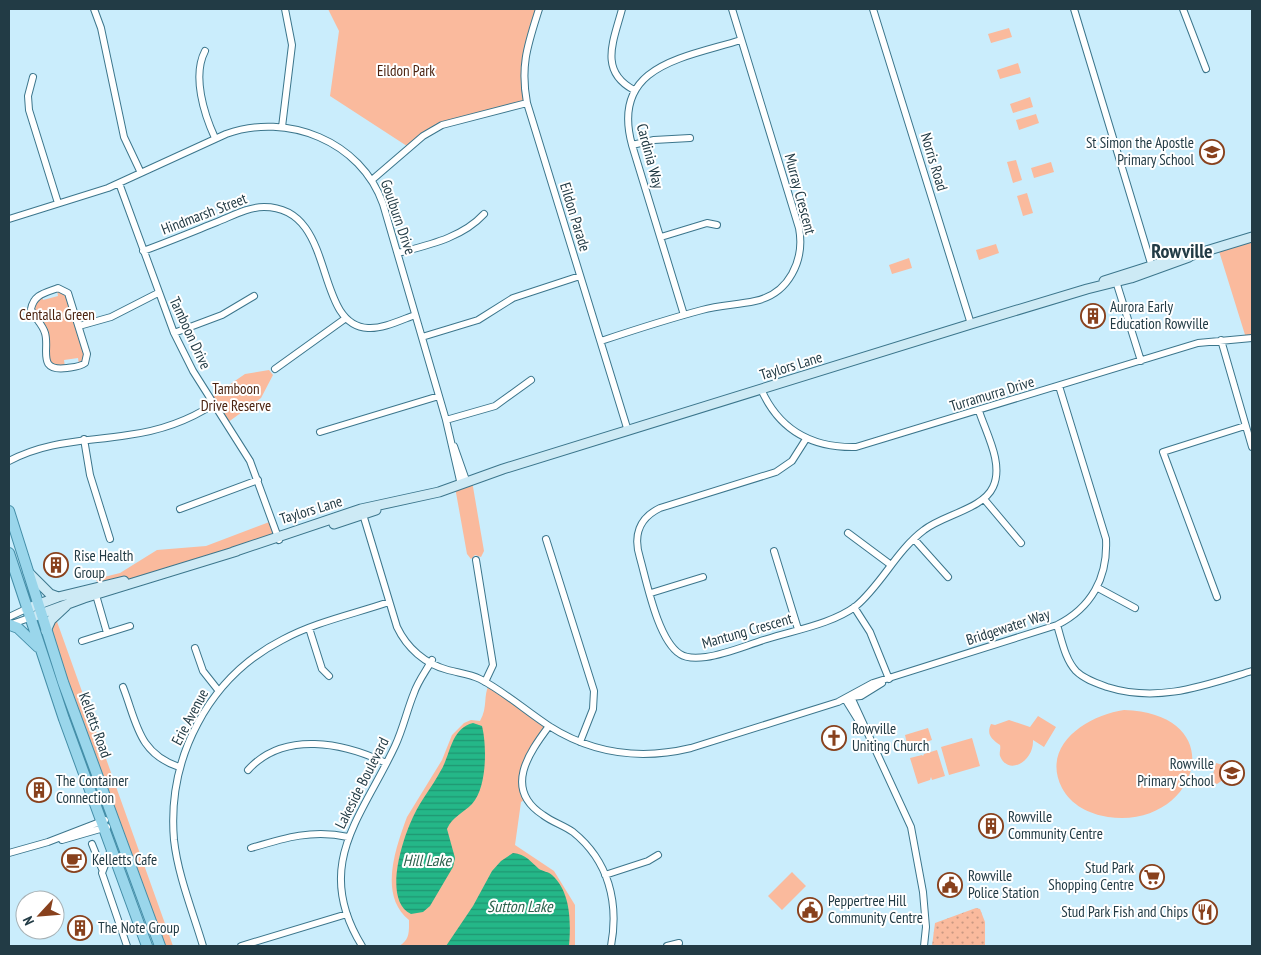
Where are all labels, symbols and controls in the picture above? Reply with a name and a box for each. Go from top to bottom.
park label: Eildon Park [377,61,435,80]
street label: Cardinia Way [633,121,668,191]
street label: Norris Road [917,130,952,193]
place label: St Simon the Apostle Primary School [1086,133,1194,169]
school or university icon: St Simon the Apostle Primary School [1199,139,1225,165]
street label: Murray Crescent [781,151,820,236]
street label: Goulburn Drive [377,177,420,257]
street label: Eildon Parade [556,180,595,254]
street label: Hindmarsh Street [158,189,249,239]
district label: Rowville [1151,238,1213,264]
street label: Tamboon Drive [165,294,215,372]
place label: Aurora Early Education Rowville [1110,297,1209,333]
building icon: Aurora Early Education Rowville [1080,303,1106,329]
park label: Centalla Green [19,305,95,324]
street label: Taylors Lane [757,347,824,384]
street label: Turramurra Drive [947,372,1036,415]
park label: Tamboon Drive Reserve [201,379,271,415]
street label: Taylors Lane [277,491,344,528]
place label: Rise Health Group [74,546,133,582]
building icon: Rise Health Group [43,552,69,578]
street label: Bridgewater Way [964,604,1052,649]
street label: Mantung Crescent [700,609,794,652]
street label: Erie Avenue [167,685,212,748]
street label: Kelletts Road [75,689,116,760]
place label: Rowville Uniting Church [852,719,929,755]
church icon: Rowville Uniting Church [821,725,847,751]
street label: Lakeside Boulevard [330,734,393,832]
place label: Rowville Primary School [1137,754,1214,790]
school or university icon: Rowville Primary School [1219,760,1245,786]
place label: The Container Connection [56,771,129,807]
building icon: The Container Connection [26,777,52,803]
place label: Rowville Community Centre [1008,807,1103,843]
building icon: Rowville Community Centre [978,813,1004,839]
cafe icon: Kelletts Cafe [61,847,87,873]
place label: Kelletts Cafe [92,850,157,869]
water label: Hill Lake [403,850,453,870]
place label: Stud Park Shopping Centre [1048,858,1134,894]
supermarket icon: Stud Park Shopping Centre [1139,864,1165,890]
place label: Rowville Police Station [968,866,1039,902]
public building icon: Rowville Police Station [937,872,963,898]
north arrow [15,890,65,940]
place label: Peppertree Hill Community Centre [828,891,923,927]
water label: Sutton Lake [487,896,554,916]
public building icon: Peppertree Hill Community Centre [797,897,823,923]
restaurant icon: Stud Park Fish and Chips [1192,899,1218,925]
place label: Stud Park Fish and Chips [1061,902,1188,921]
text: N [19,913,38,928]
building icon: The Note Group [67,915,93,941]
place label: The Note Group [98,918,180,937]

